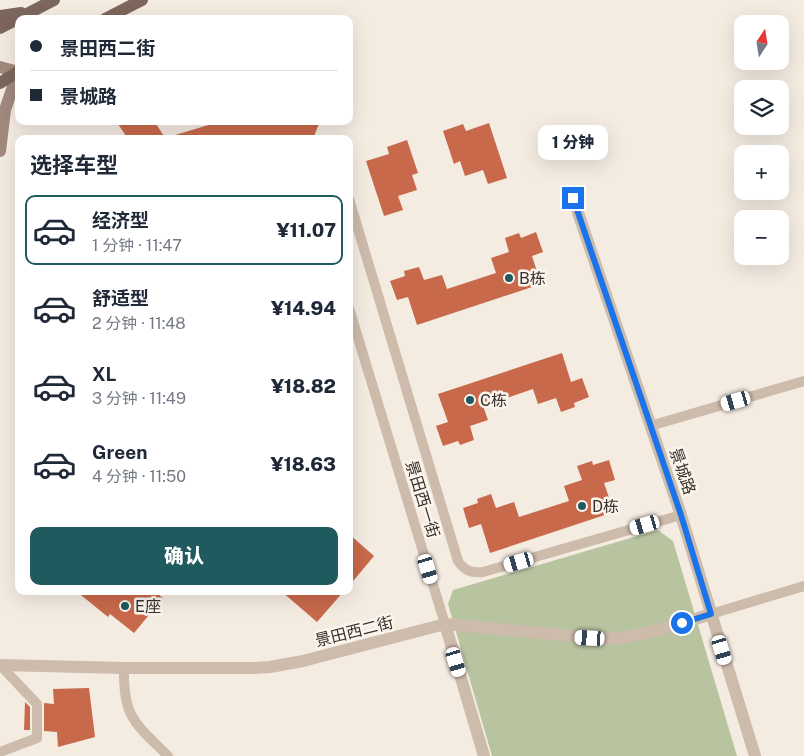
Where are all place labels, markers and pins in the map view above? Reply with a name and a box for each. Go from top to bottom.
place label: B栋 [519,269,546,288]
marker: B栋 [503,272,515,284]
place label: C栋 [480,391,507,410]
marker: C栋 [464,394,476,406]
place label: D栋 [592,497,619,516]
marker: D栋 [576,500,588,512]
place label: E座 [135,597,161,616]
marker: E座 [119,600,131,612]

